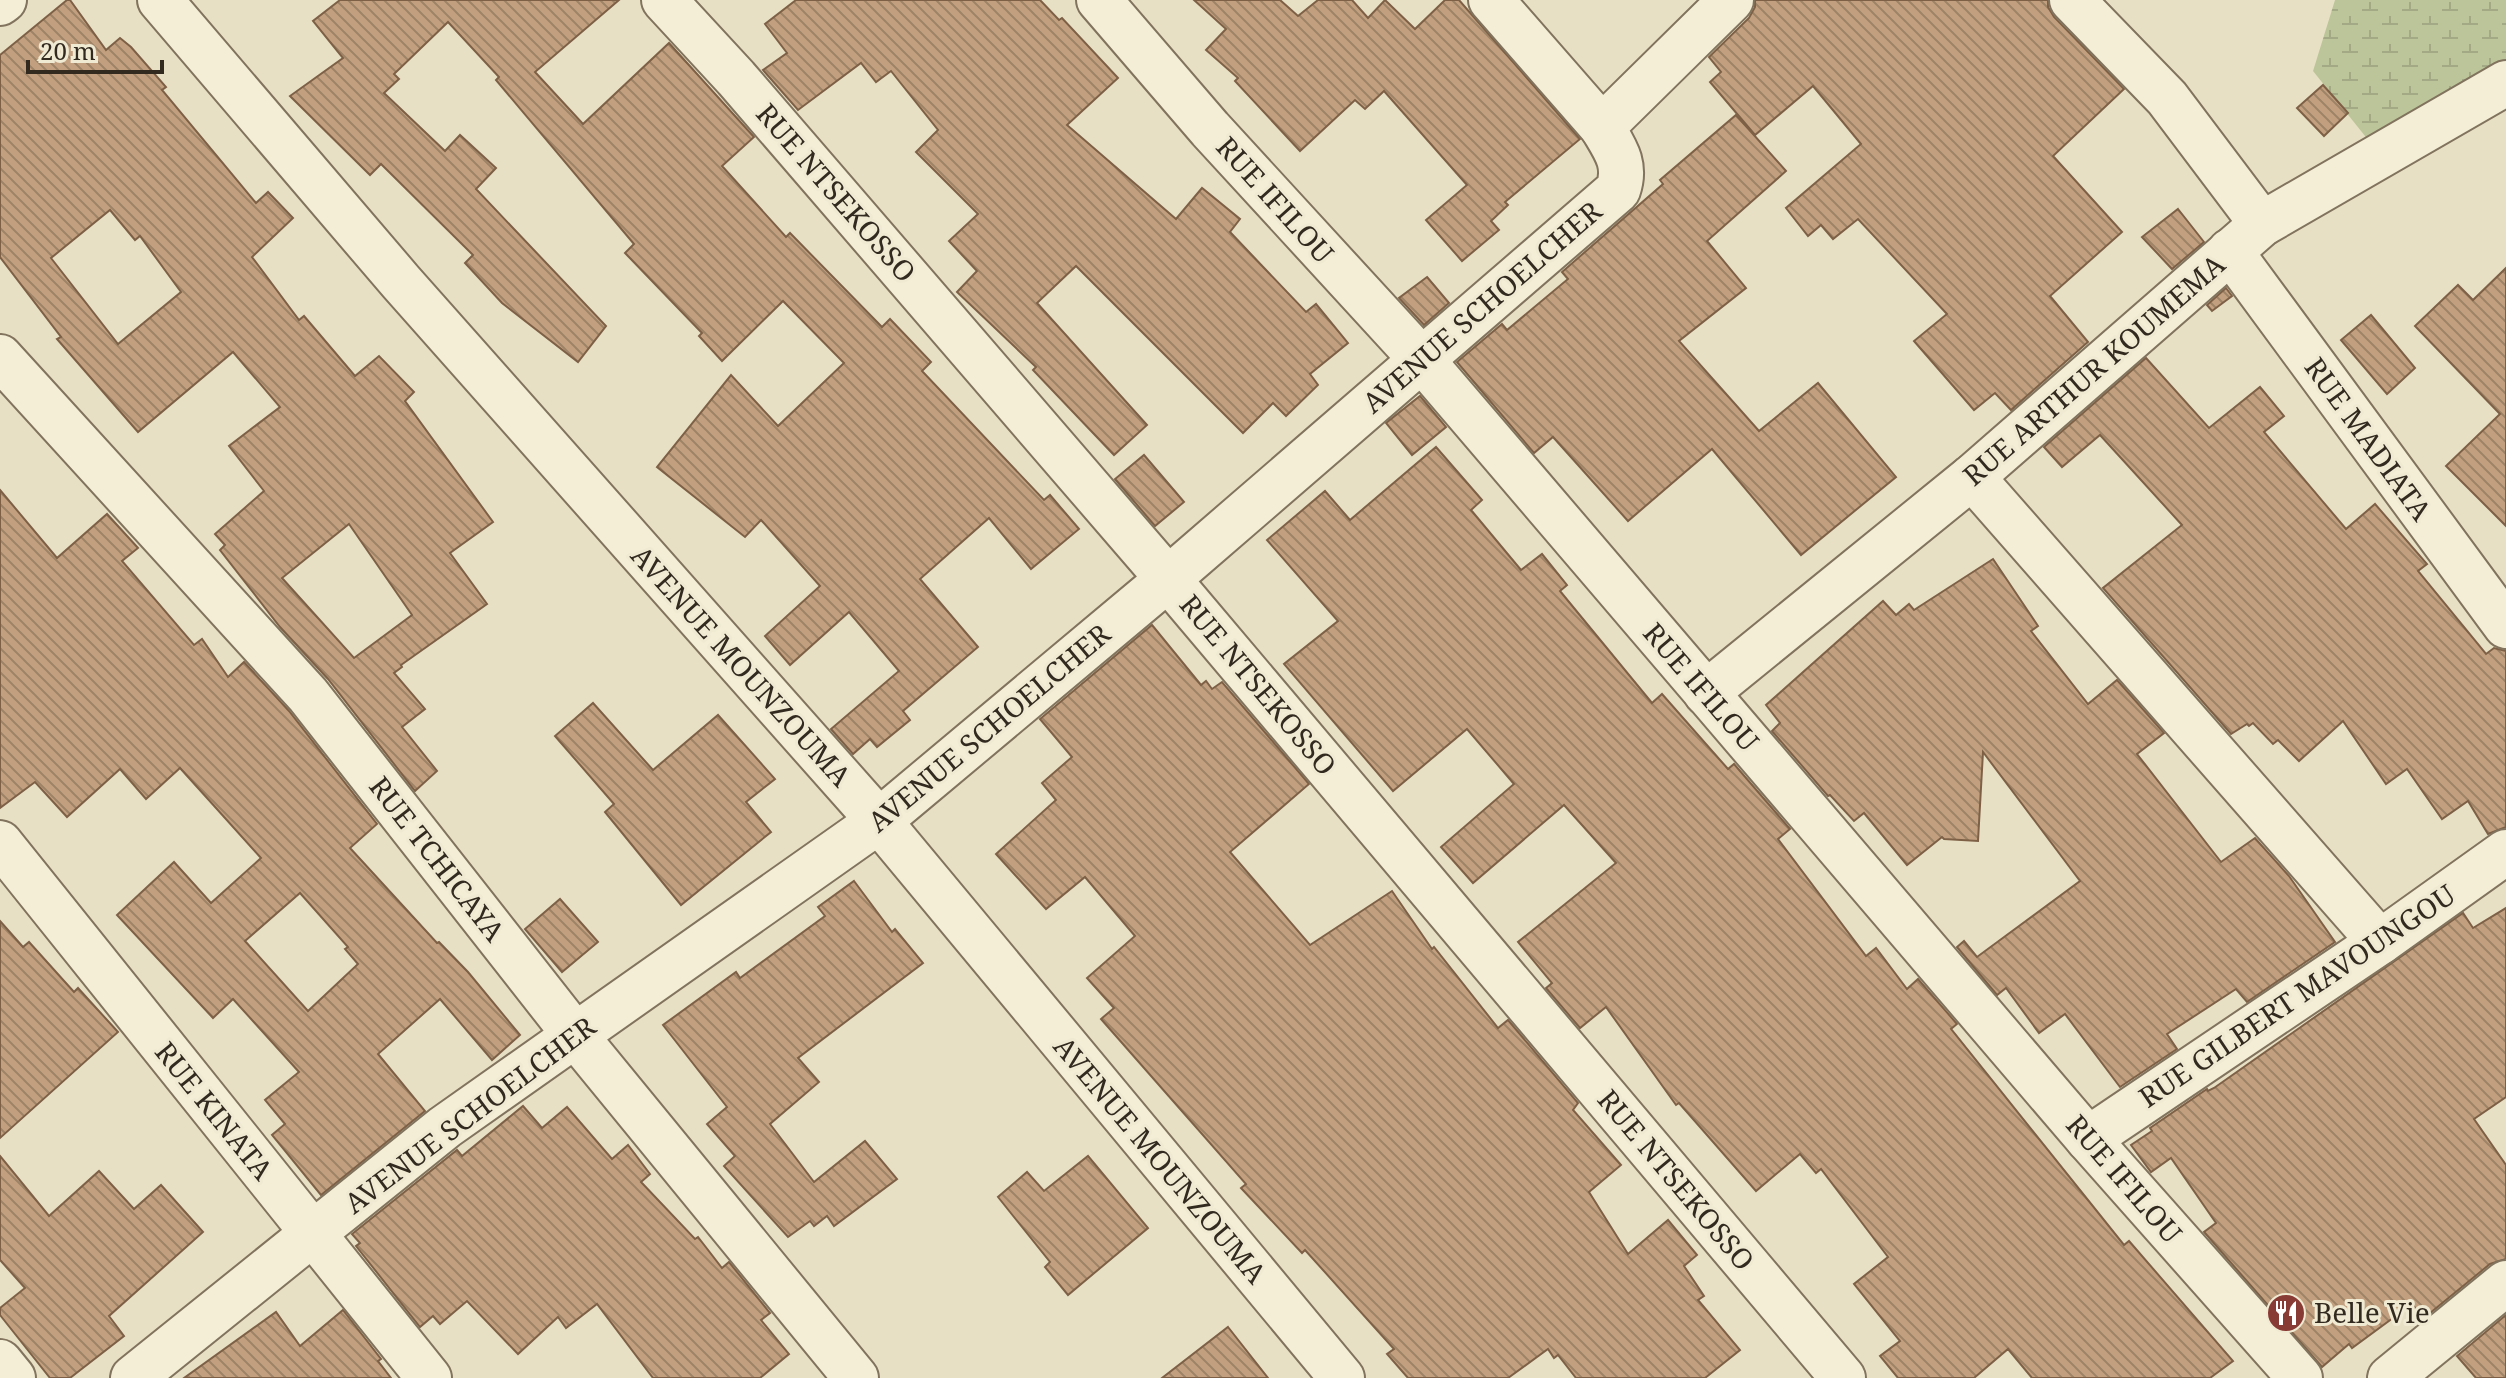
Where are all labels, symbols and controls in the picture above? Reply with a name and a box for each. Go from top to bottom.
scale bar [28,24,162,74]
text: 20 m [40,34,96,67]
street label: RUE NTSEKOSSO [749,95,925,290]
street label: RUE IFILOU [1209,128,1343,271]
street label: AVENUE SCHOELCHER [1354,191,1610,421]
street label: RUE ARTHUR KOUMEMA [1954,245,2232,494]
street label: RUE MADIATA [2297,349,2441,528]
street label: AVENUE MOUNZOUMA [623,537,860,794]
street label: RUE NTSEKOSSO [1172,586,1346,783]
street label: AVENUE SCHOELCHER [859,614,1118,840]
street label: RUE IFILOU [1635,614,1768,759]
street label: RUE TCHICAYA [361,768,514,949]
street label: RUE GILBERT MAVOUNGOU [2131,875,2462,1115]
street label: AVENUE SCHOELCHER [336,1007,603,1221]
street label: AVENUE MOUNZOUMA [1046,1028,1276,1291]
street label: RUE KINATA [147,1033,282,1188]
street label: RUE NTSEKOSSO [1590,1081,1764,1278]
street label: RUE IFILOU [2058,1106,2191,1251]
restaurant icon: Belle Vie [2265,1292,2307,1334]
place label: Belle Vie [2314,1293,2430,1331]

